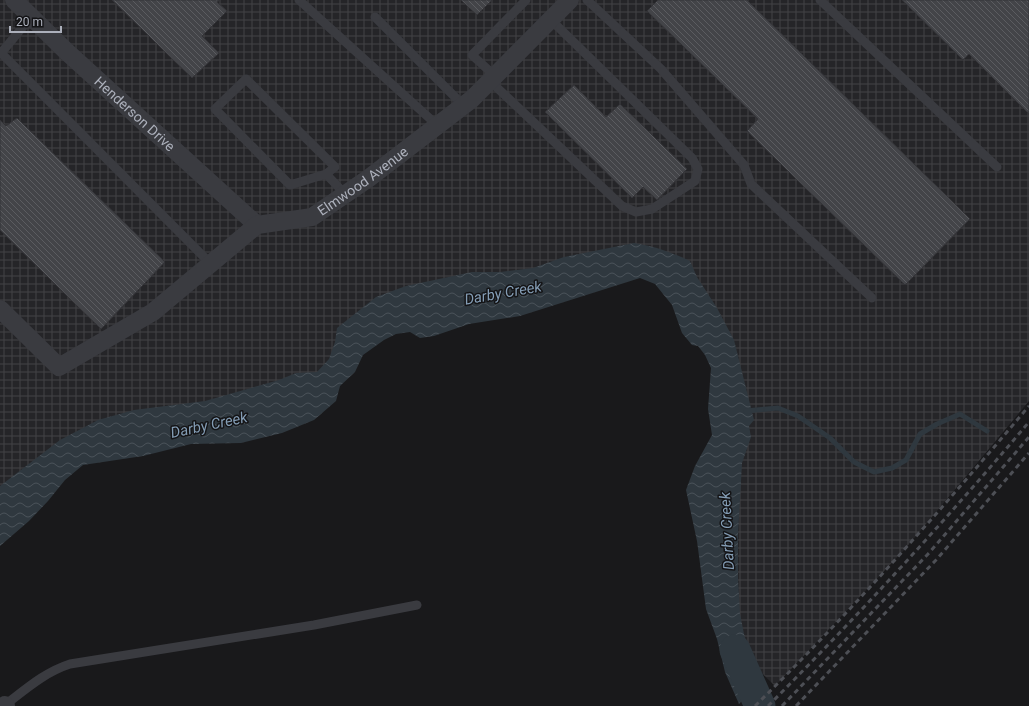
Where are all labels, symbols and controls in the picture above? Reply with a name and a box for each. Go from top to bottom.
scale bar [10,8,61,34]
text: 20 m [16,15,43,29]
street label: Henderson Drive [91,73,178,154]
street label: Elmwood Avenue [314,143,411,219]
water label: Darby Creek [463,277,544,309]
water label: Darby Creek [169,408,250,442]
water label: Darby Creek [716,491,738,570]

